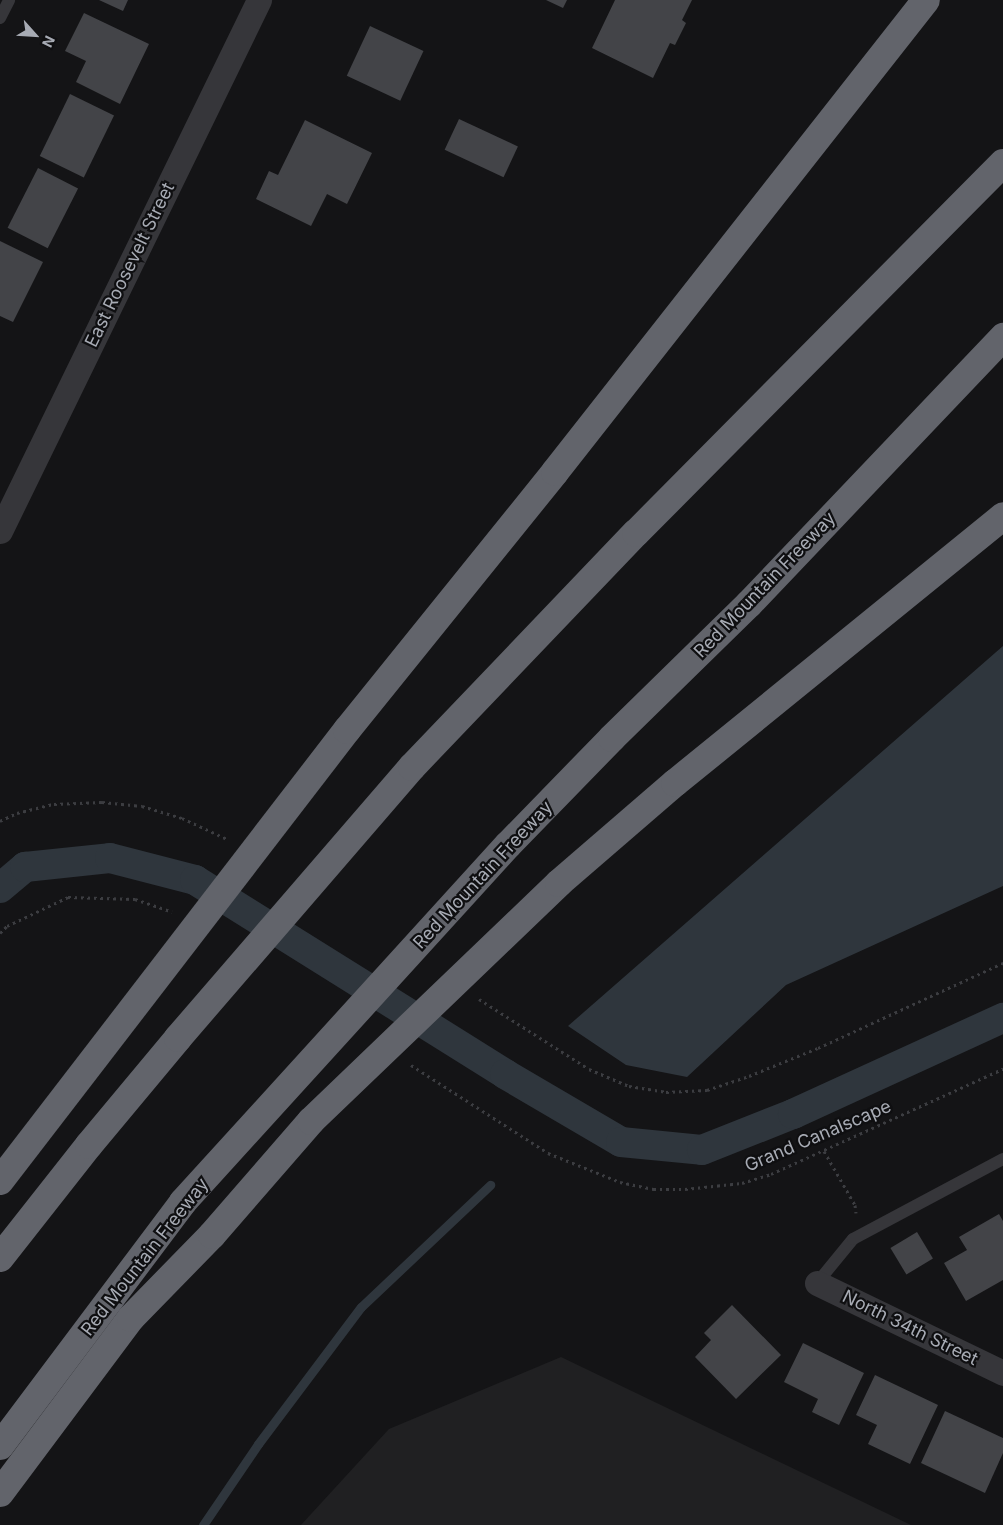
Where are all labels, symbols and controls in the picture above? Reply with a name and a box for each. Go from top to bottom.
north arrow [10,10,60,60]
text: N [39,33,59,50]
street label: East Roosevelt Street [81,179,179,351]
street label: Red Mountain Freeway [690,508,840,662]
street label: Red Mountain Freeway [409,797,557,953]
street label: Grand Canalscape [742,1095,894,1177]
street label: Red Mountain Freeway [77,1174,213,1340]
street label: North 34th Street [839,1286,981,1370]

